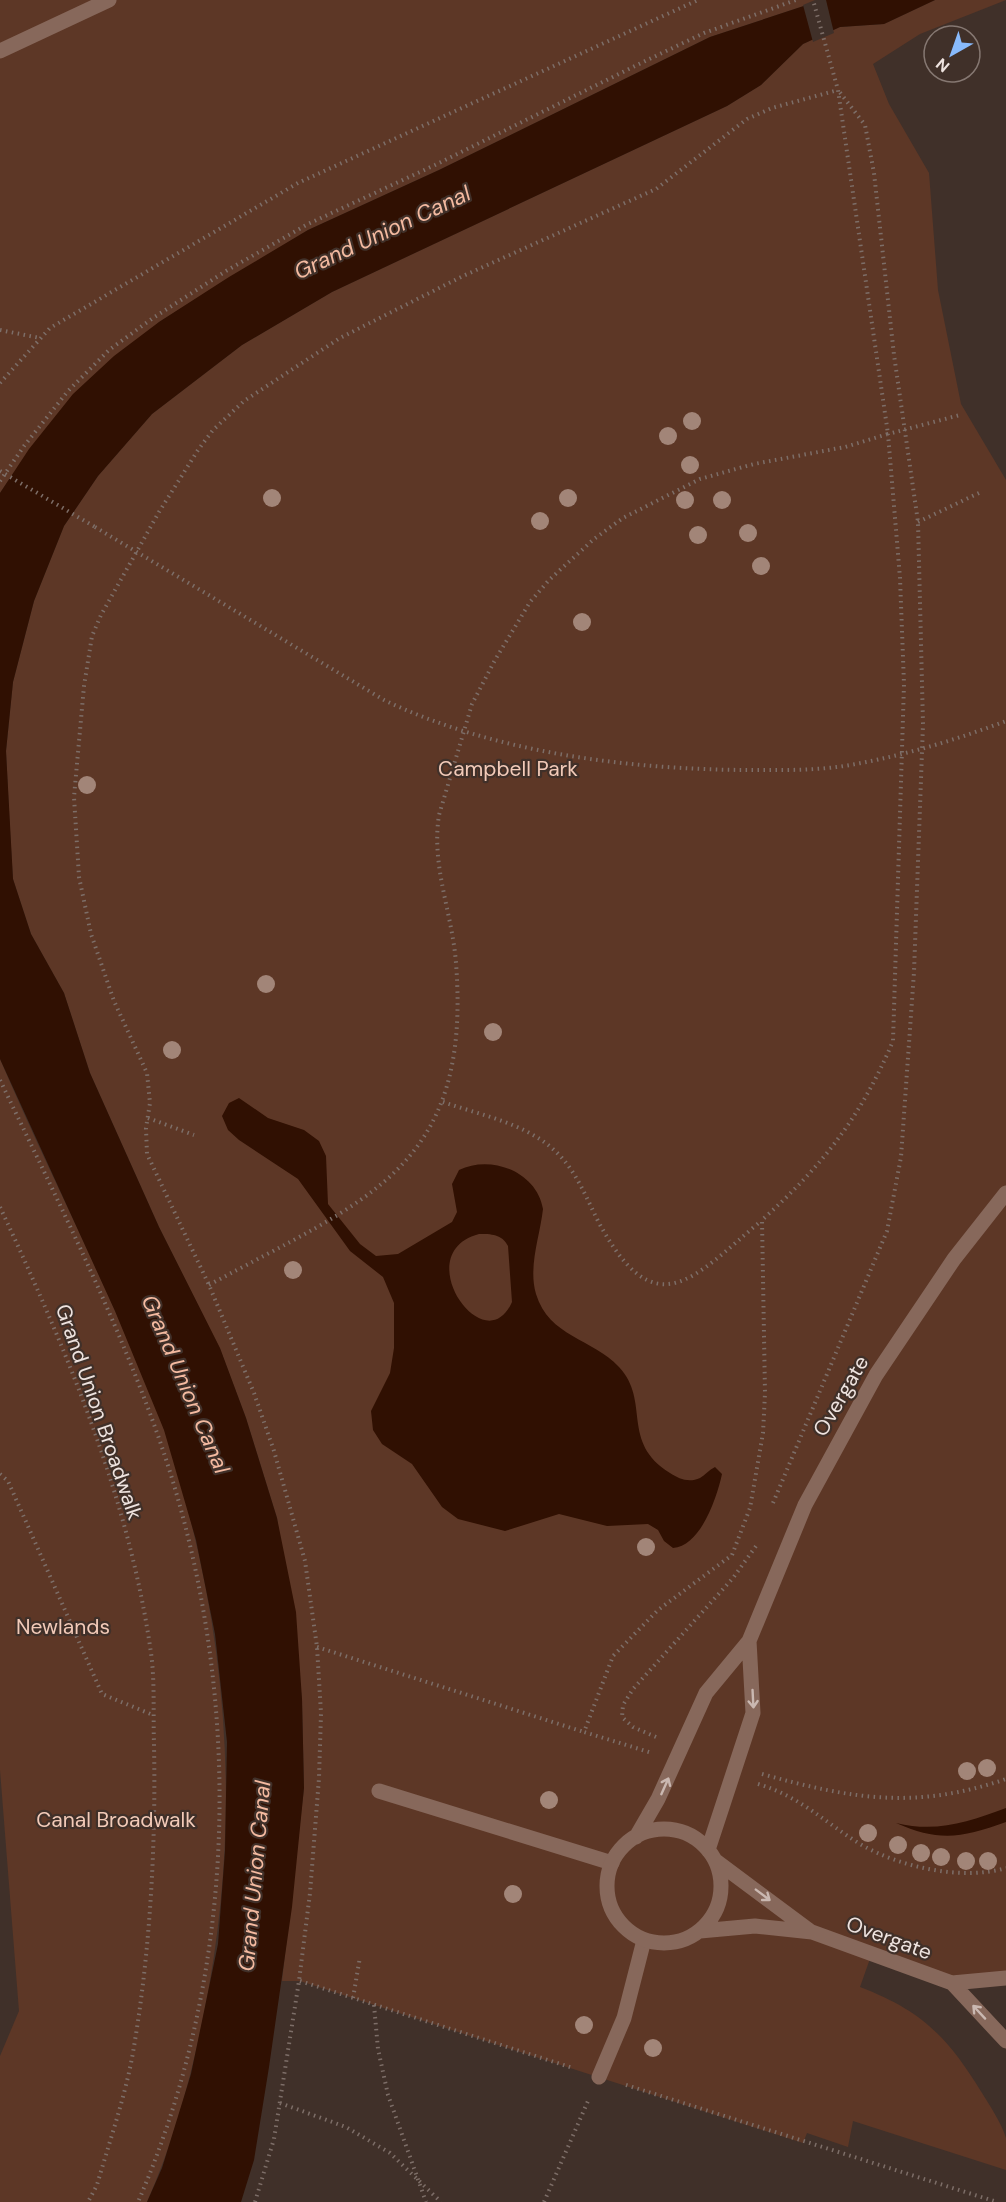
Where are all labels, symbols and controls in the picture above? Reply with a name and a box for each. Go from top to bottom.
north arrow [922,24,982,84]
text: N [931,53,954,77]
water label: Grand Union Canal [289,178,476,286]
park label: Campbell Park [438,755,578,783]
water label: Grand Union Canal [135,1290,237,1479]
street label: Grand Union Broadwalk [49,1300,149,1524]
street label: Overgate [807,1350,875,1442]
park label: Newlands [16,1613,110,1641]
one-way arrow [747,1689,758,1709]
one-way arrow [660,1777,671,1795]
water label: Grand Union Canal [232,1778,277,1973]
park label: Canal Broadwalk [36,1806,196,1834]
one-way arrow [755,1889,771,1902]
street label: Overgate [842,1910,936,1966]
one-way arrow [972,2005,986,2020]

